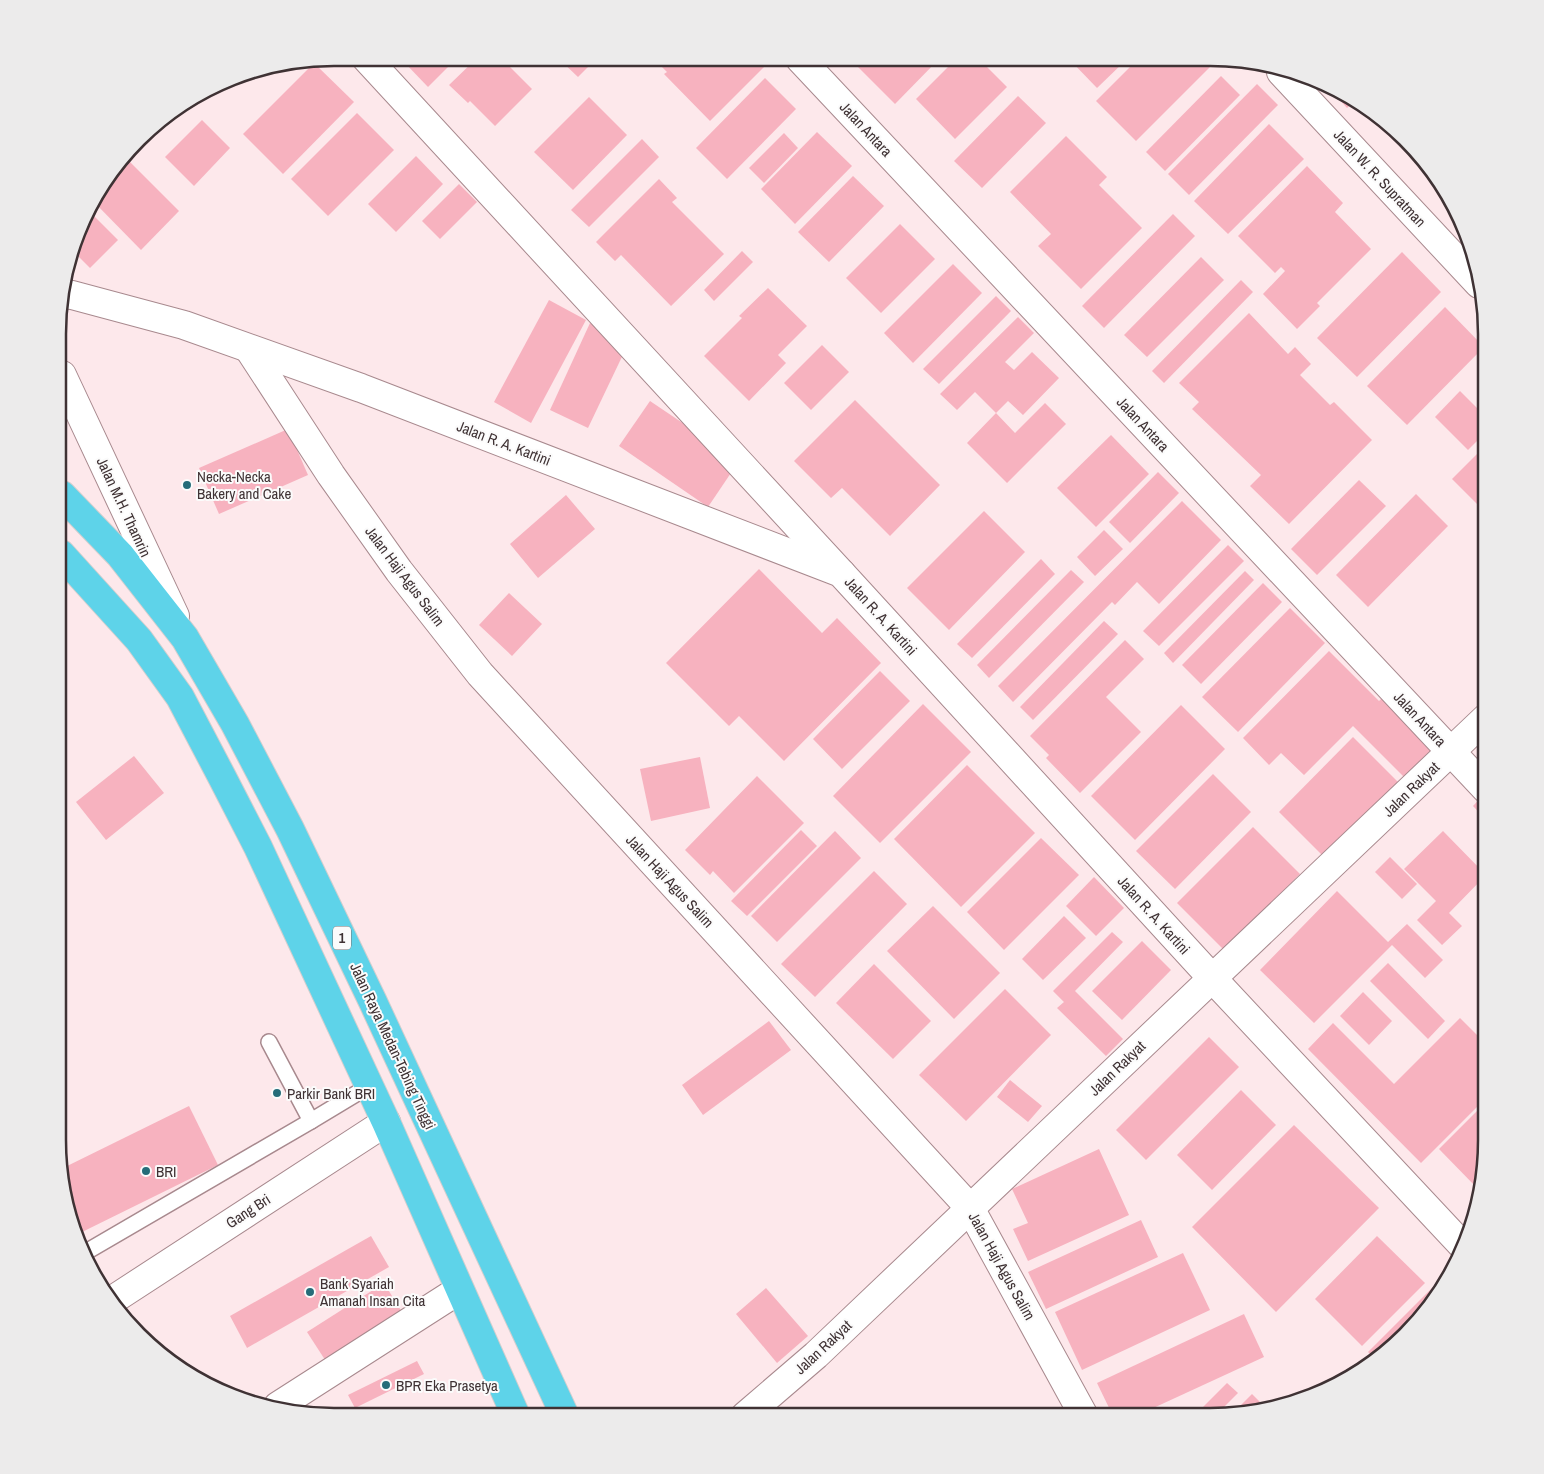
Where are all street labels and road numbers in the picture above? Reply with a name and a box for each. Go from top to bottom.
street label: Jalan Antara [835,97,897,161]
street label: Jalan W. R. Supratman [1329,125,1431,231]
street label: Jalan Antara [1112,392,1174,456]
street label: Jalan R. A. Kartini [454,415,554,471]
street label: Jalan M.H. Thamrin [92,454,156,560]
street label: Jalan Haji Agus Salim [360,522,450,630]
street label: Jalan R. A. Kartini [840,572,922,660]
street label: Jalan Antara [1389,687,1451,751]
street label: Jalan Rakyat [1378,756,1444,821]
street label: Jalan Haji Agus Salim [621,830,719,932]
street label: Jalan R. A. Kartini [1113,871,1195,959]
road number: 1 [333,926,351,950]
street label: Jalan Raya Medan-Tebing Tinggi [345,959,441,1133]
street label: Jalan Rakyat [1084,1035,1150,1100]
street label: Gang Bri [222,1189,274,1233]
street label: Jalan Haji Agus Salim [964,1208,1040,1324]
street label: Jalan Rakyat [790,1315,857,1379]

